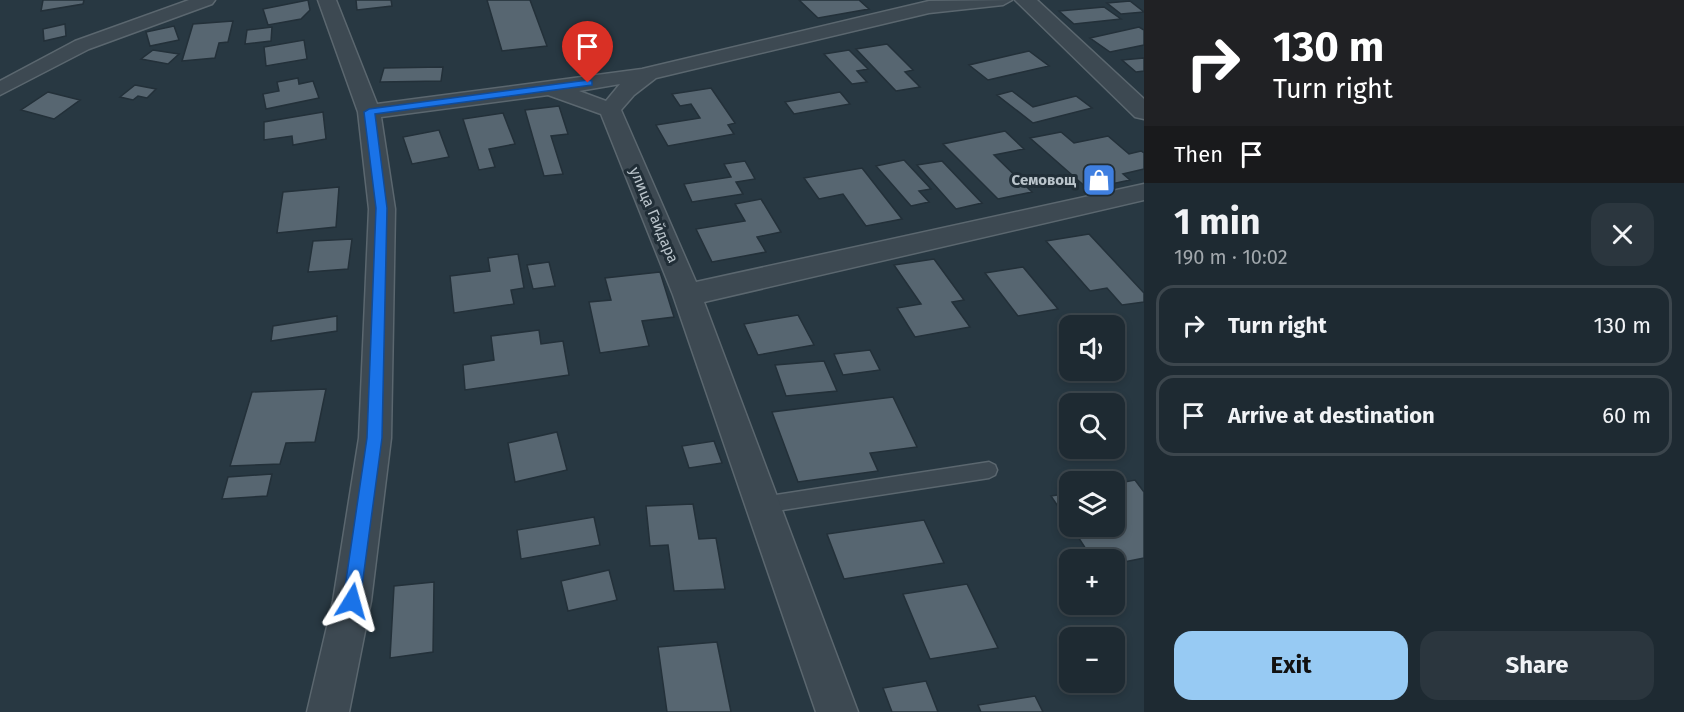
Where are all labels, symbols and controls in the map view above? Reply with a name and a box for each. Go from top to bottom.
pin [562,21,613,83]
text: 130 m [1273,22,1384,72]
icon: right [1174,24,1252,102]
icon: arrive [571,30,604,63]
text: Turn right [1273,73,1393,105]
icon: arrive [1235,138,1268,171]
text: Then [1174,141,1223,168]
shop icon: Семовощ [1081,162,1117,198]
street label: улица Гайдара [626,164,682,266]
place label: Семовощ [1012,171,1076,189]
text: 1 min [1174,200,1261,244]
button: close [1591,203,1654,266]
text: 190 m · 10:02 [1174,245,1288,269]
icon: right [1177,309,1210,342]
text: Turn right [1228,312,1327,339]
text: 130 m [1594,312,1651,339]
map controls [1059,315,1125,693]
button: sound [1059,315,1125,381]
button: search [1059,393,1125,459]
icon: arrive [1177,399,1210,432]
text: Arrive at destination [1228,402,1435,429]
text: 60 m [1602,402,1651,429]
button: layers [1059,471,1125,537]
button: + [1059,549,1125,615]
position arrow [320,569,384,633]
button: − [1059,627,1125,693]
button: Exit [1174,631,1408,700]
button: Share [1420,631,1654,700]

